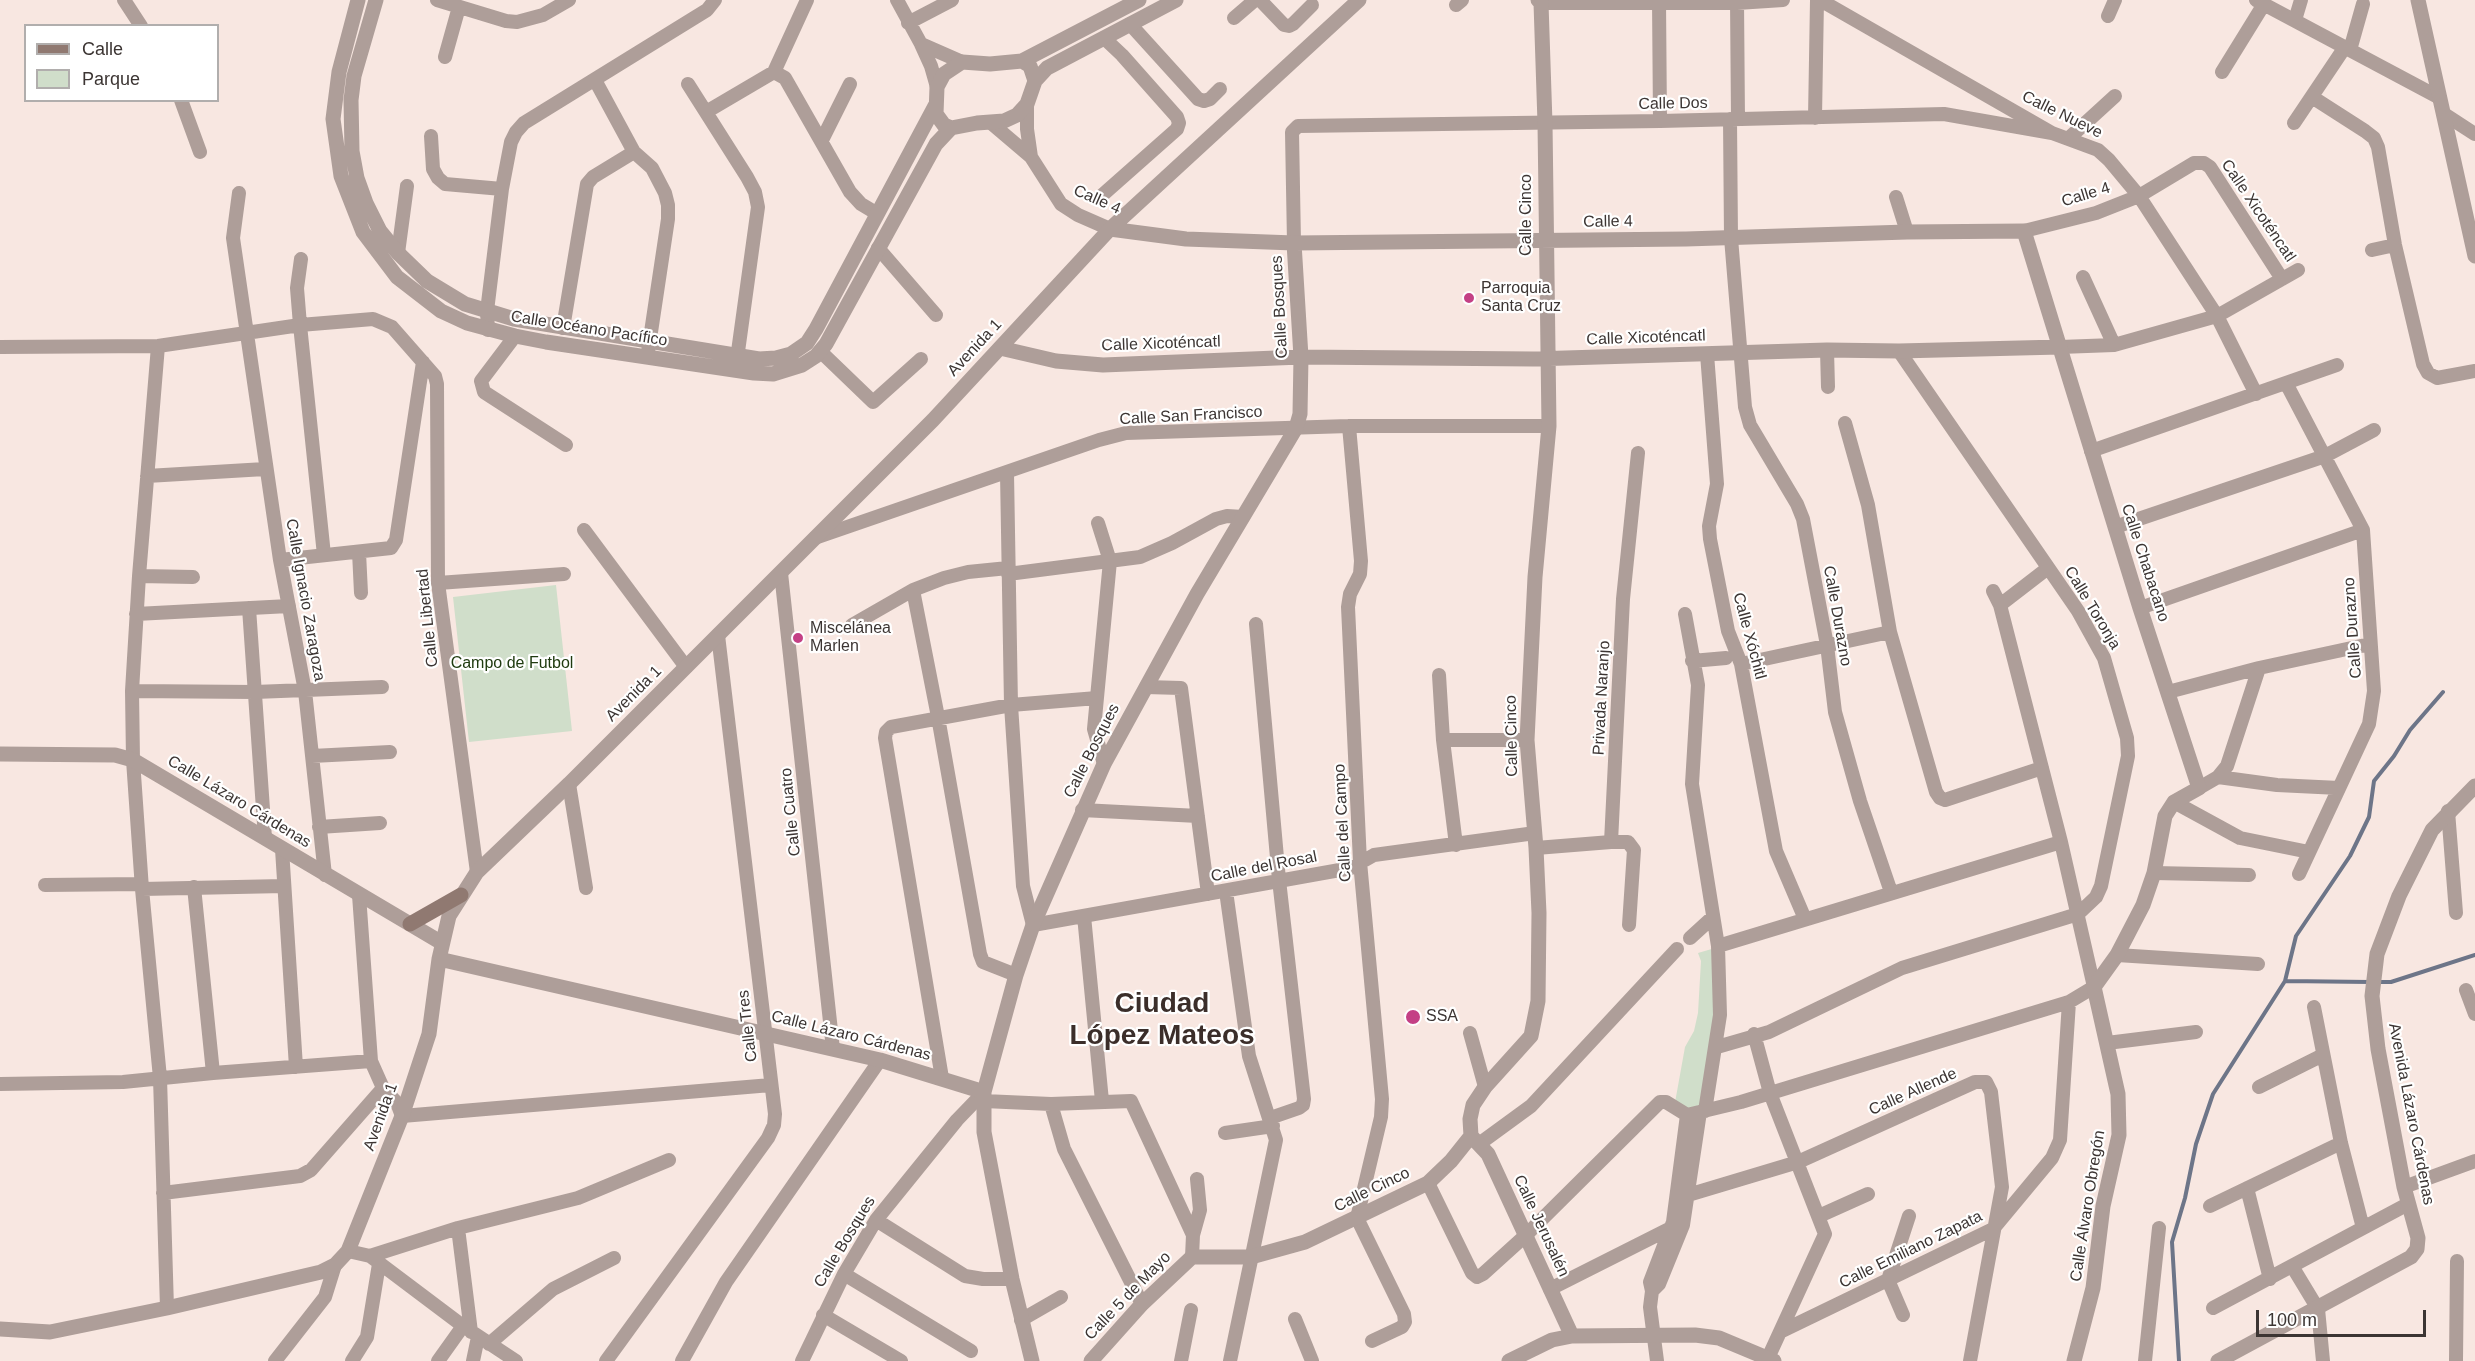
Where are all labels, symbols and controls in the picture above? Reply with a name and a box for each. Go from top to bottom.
legend [24,24,219,102]
text: Calle [82,39,123,59]
text: Parque [82,69,140,89]
street label: Calle Nueve [2019,87,2105,143]
street label: Calle Dos [1638,94,1708,114]
street label: Calle Xicoténcatl [2217,156,2299,266]
street label: Calle Cinco [1517,174,1537,256]
street label: Calle 4 [2059,179,2113,211]
street label: Calle 4 [1070,181,1124,219]
street label: Calle 4 [1583,212,1633,232]
street label: Calle Bosques [1268,255,1292,359]
place label: Parroquia Santa Cruz [1481,279,1561,317]
marker: Parroquia Santa Cruz [1462,291,1476,305]
street label: Calle Océano Pacífico [509,307,669,351]
street label: Avenida 1 [944,316,1006,380]
street label: Calle Xicoténcatl [1586,326,1706,350]
street label: Calle Xicoténcatl [1101,332,1221,356]
street label: Calle San Francisco [1119,403,1263,429]
street label: Calle Chabacano [2117,502,2173,624]
street label: Calle Ignacio Zaragoza [281,517,329,683]
street label: Calle Toronja [2060,563,2124,653]
street label: Calle Durazno [1819,564,1855,668]
street label: Calle Libertad [413,568,443,668]
street label: Calle Durazno [2340,577,2366,679]
street label: Calle Xóchitl [1728,591,1770,681]
place label: Miscelánea Marlen [810,619,891,657]
marker: Miscelánea Marlen [791,631,805,645]
street label: Privada Naranjo [1589,640,1615,756]
park label: Campo de Futbol [451,654,573,674]
street label: Avenida 1 [602,662,666,726]
street label: Calle Cinco [1502,695,1522,777]
street label: Calle Bosques [1060,701,1124,801]
street label: Calle Lázaro Cárdenas [164,752,314,852]
street label: Calle del Campo [1330,763,1356,883]
street label: Calle Cuatro [777,767,805,857]
street label: Calle del Rosal [1209,847,1319,887]
district label: Ciudad López Mateos [1069,987,1255,1053]
street label: Calle Tres [734,989,762,1063]
street label: Calle Lázaro Cárdenas [769,1007,933,1065]
place label: SSA [1426,1007,1458,1027]
marker: SSA [1404,1008,1422,1026]
street label: Avenida Lázaro Cárdenas [2384,1022,2438,1206]
street label: Calle Allende [1866,1064,1960,1120]
street label: Avenida 1 [360,1080,402,1154]
street label: Calle Álvaro Obregón [2067,1129,2109,1283]
street label: Calle Cinco [1331,1163,1413,1217]
street label: Calle Jerusalén [1509,1172,1573,1280]
street label: Calle Bosques [810,1193,880,1291]
street label: Calle Emiliano Zapata [1836,1207,1986,1293]
street label: Calle 5 de Mayo [1081,1248,1175,1344]
scale bar [2259,1298,2428,1336]
text: 100 m [2267,1310,2317,1330]

